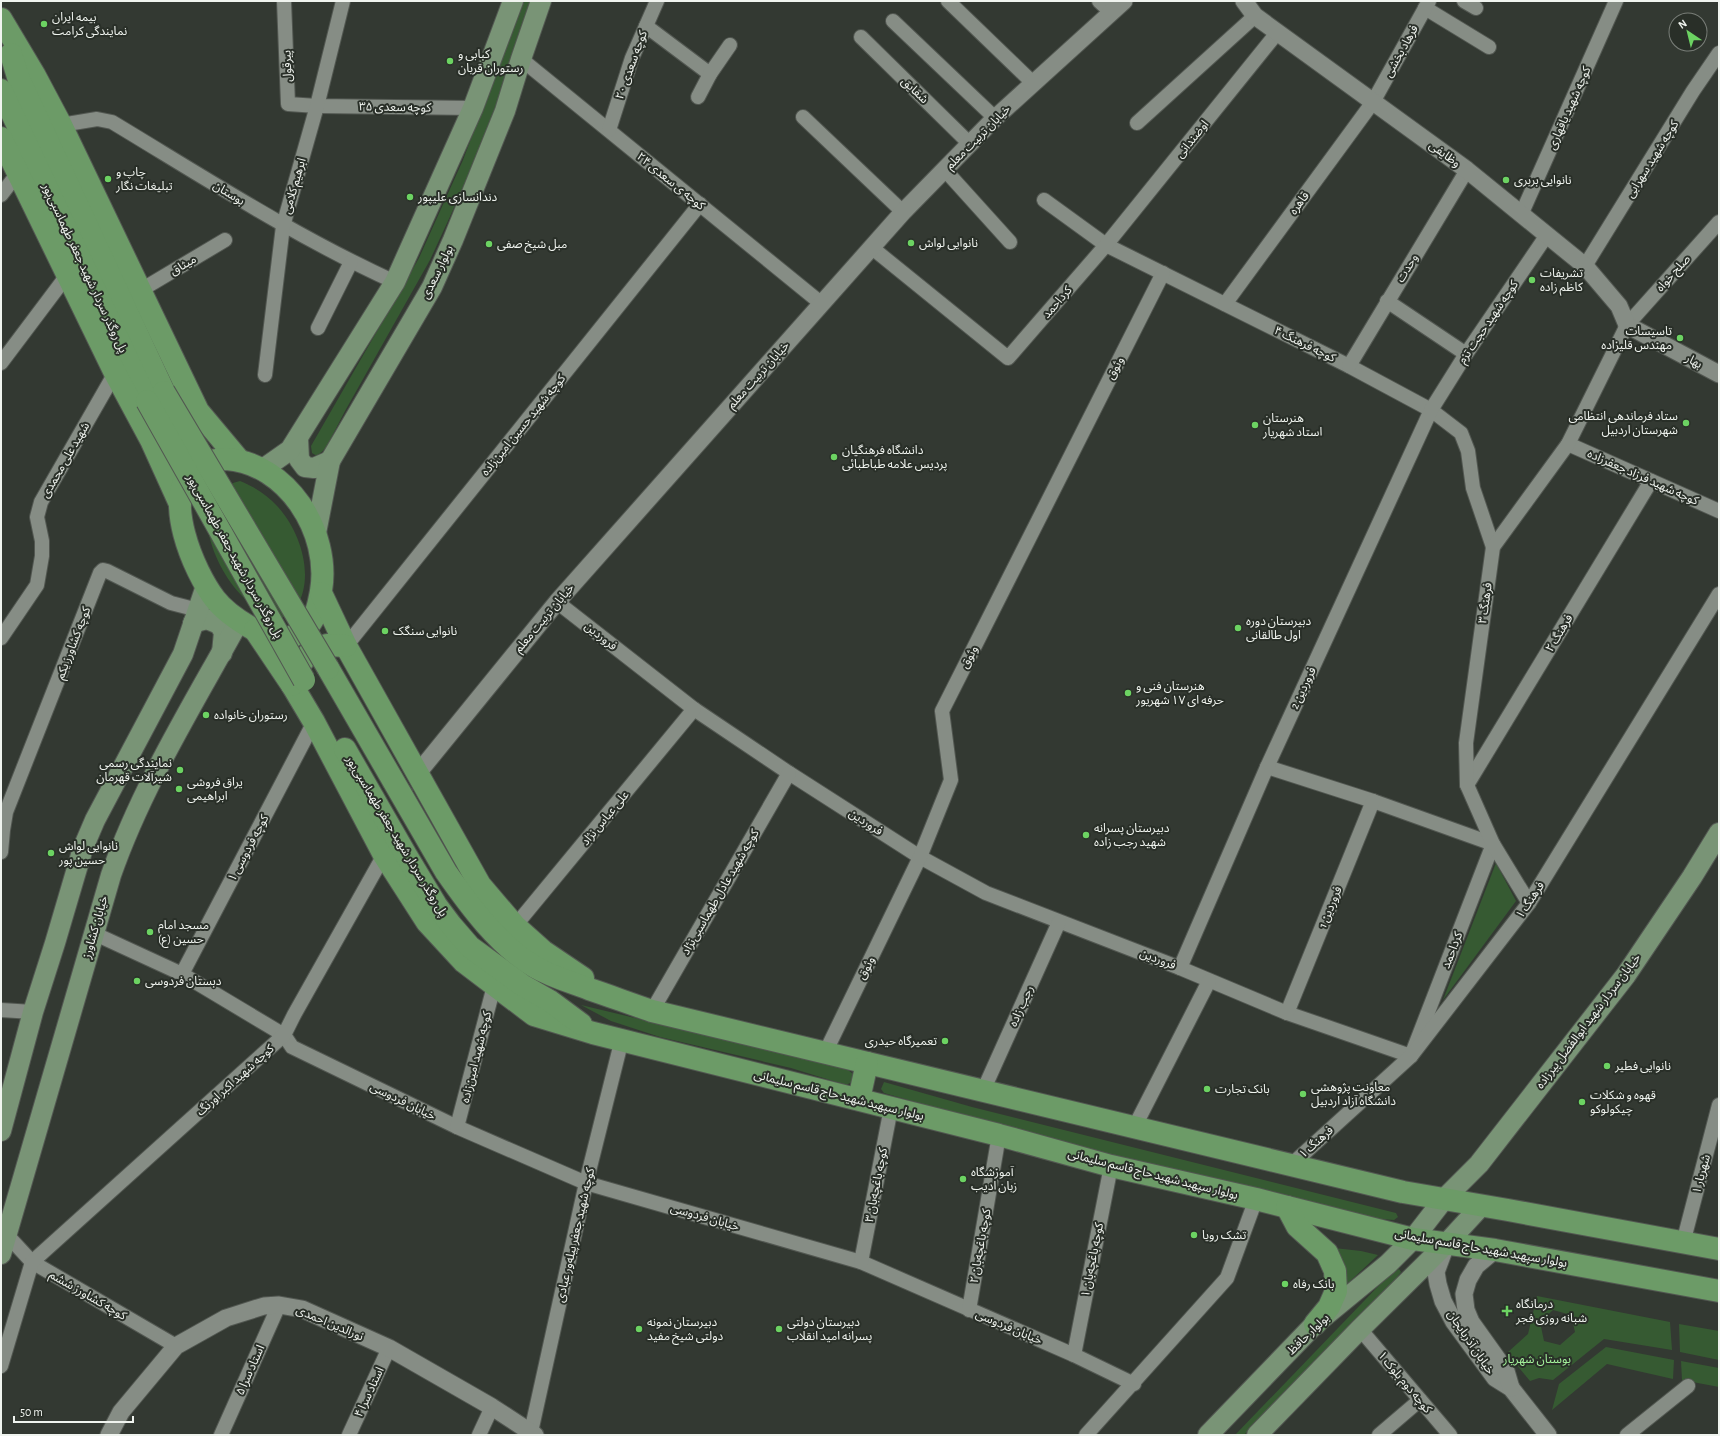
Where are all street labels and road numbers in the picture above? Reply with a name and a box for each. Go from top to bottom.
street label: فرهاد بخشی [1382,23,1421,80]
street label: کوچه سعدی ۲۰ [613,28,651,102]
street label: پیرقول [280,50,296,82]
street label: کوچه شهید یاقهاری [1545,64,1595,152]
street label: شقایق [898,75,931,107]
street label: کوچه سعدی ۳۵ [359,100,432,116]
street label: خیابان تربیت معلم [943,102,1015,174]
street label: کوچه شهید سهرابی [1623,117,1683,201]
street label: اوضندانی [1173,118,1212,161]
street label: وظایفی [1427,139,1463,170]
street label: کوچه ی سعدی ۲۴ [634,150,708,214]
street label: ابرهیم کلامی [280,156,311,216]
street label: بوستان [211,179,247,208]
street label: پل روگذر سردار شهید جعفر طهماسبی‌پور [38,180,130,356]
street label: قاهره [1287,189,1312,217]
street label: بولوار سعدی [419,243,456,301]
street label: وحدت [1394,252,1421,285]
street label: صلح خواه [1654,252,1695,296]
street label: میثاق [168,253,199,278]
street label: کوچه شهید حجت تزم [1456,277,1523,367]
street label: کرداحمد [1040,283,1076,321]
street label: کوچه فرهنگ ۴ [1272,324,1339,366]
street label: خیابان تربیت معلم [725,339,793,413]
street label: بهار [1682,351,1704,371]
street label: وثوق [1104,355,1127,382]
street label: کوچه شهید حسین امین‌زاده [479,371,570,479]
street label: شهید علی محمدی [39,420,92,500]
street label: کوچه شهید فرزاد جعفرزاده [1585,447,1701,509]
street label: پل روگذر سردار شهید جعفر طهماسبی‌پور [182,471,285,641]
street label: خیابان تربیت معلم [512,581,578,657]
street label: فرهنگ ۳ [1476,582,1495,624]
street label: کوچه کشاورز یکم [54,604,96,682]
street label: فرهنگ ۲ [1543,612,1576,654]
street label: فروردین [582,620,620,653]
street label: وثوق [958,644,981,671]
street label: فروردین 2 [1288,665,1319,711]
street label: پل روگذر سردار شهید جعفر طهماسبی‌پور [342,753,450,920]
street label: علی عباس نژاد [579,789,632,848]
street label: فروردین [846,807,885,838]
street label: کوچه فردوسی ۱ [225,812,273,884]
street label: کوچه شهید عادل طهماسبی‌نژاد [679,826,763,958]
street label: فرهنگ ۱ [1514,880,1547,921]
street label: فروردین 1 [1316,884,1345,930]
street label: خیابان کشاورز [80,894,111,961]
street label: کرداحمد [1440,929,1466,970]
street label: فروردین [1138,947,1178,972]
street label: خیابان سردار شهید ابوالفضل پیرزاده [1533,951,1644,1092]
street label: وثوق [855,955,878,982]
street label: رجب زاده [1007,984,1037,1029]
street label: کوچه شهید امین‌زاده [459,1009,495,1104]
street label: کوچه شهید اکبر اورنگ [194,1041,278,1119]
street label: بولوار سپهبد شهید حاج قاسم سلیمانی [752,1068,925,1125]
street label: خیابان فردوسی [368,1080,438,1123]
street label: فرهنگ ۱ [1297,1124,1336,1161]
street label: کوچه باغچه‌بان ۳ [863,1146,891,1224]
street label: بولوار سپهبد شهید حاج قاسم سلیمانی [1066,1147,1239,1204]
street label: شهریار ۱ [1690,1153,1713,1195]
street label: کوچه شهید جعفر پیله‌ور عبادی [554,1166,599,1304]
street label: خیابان فردوسی [669,1201,741,1234]
street label: کوچه باغچه‌بان ٢ [968,1207,995,1285]
street label: کوچه باغچه‌بان ١ [1079,1221,1107,1299]
street label: بولوار سپهبد شهید حاج قاسم سلیمانی [1393,1227,1568,1272]
street label: کوچه کشاورز ششم [46,1268,129,1325]
street label: نورالدین احمدی [294,1303,366,1344]
street label: خیابان فردوسی [974,1308,1044,1347]
street label: خیابان آذربایجان [1444,1308,1497,1377]
street label: بولوار حافظ [1285,1311,1332,1357]
street label: استاد سرا ۵ [234,1343,267,1397]
street label: کوچه دوم بلوک ۱ [1374,1349,1435,1418]
street label: استاد سرا ۴ [352,1365,387,1419]

